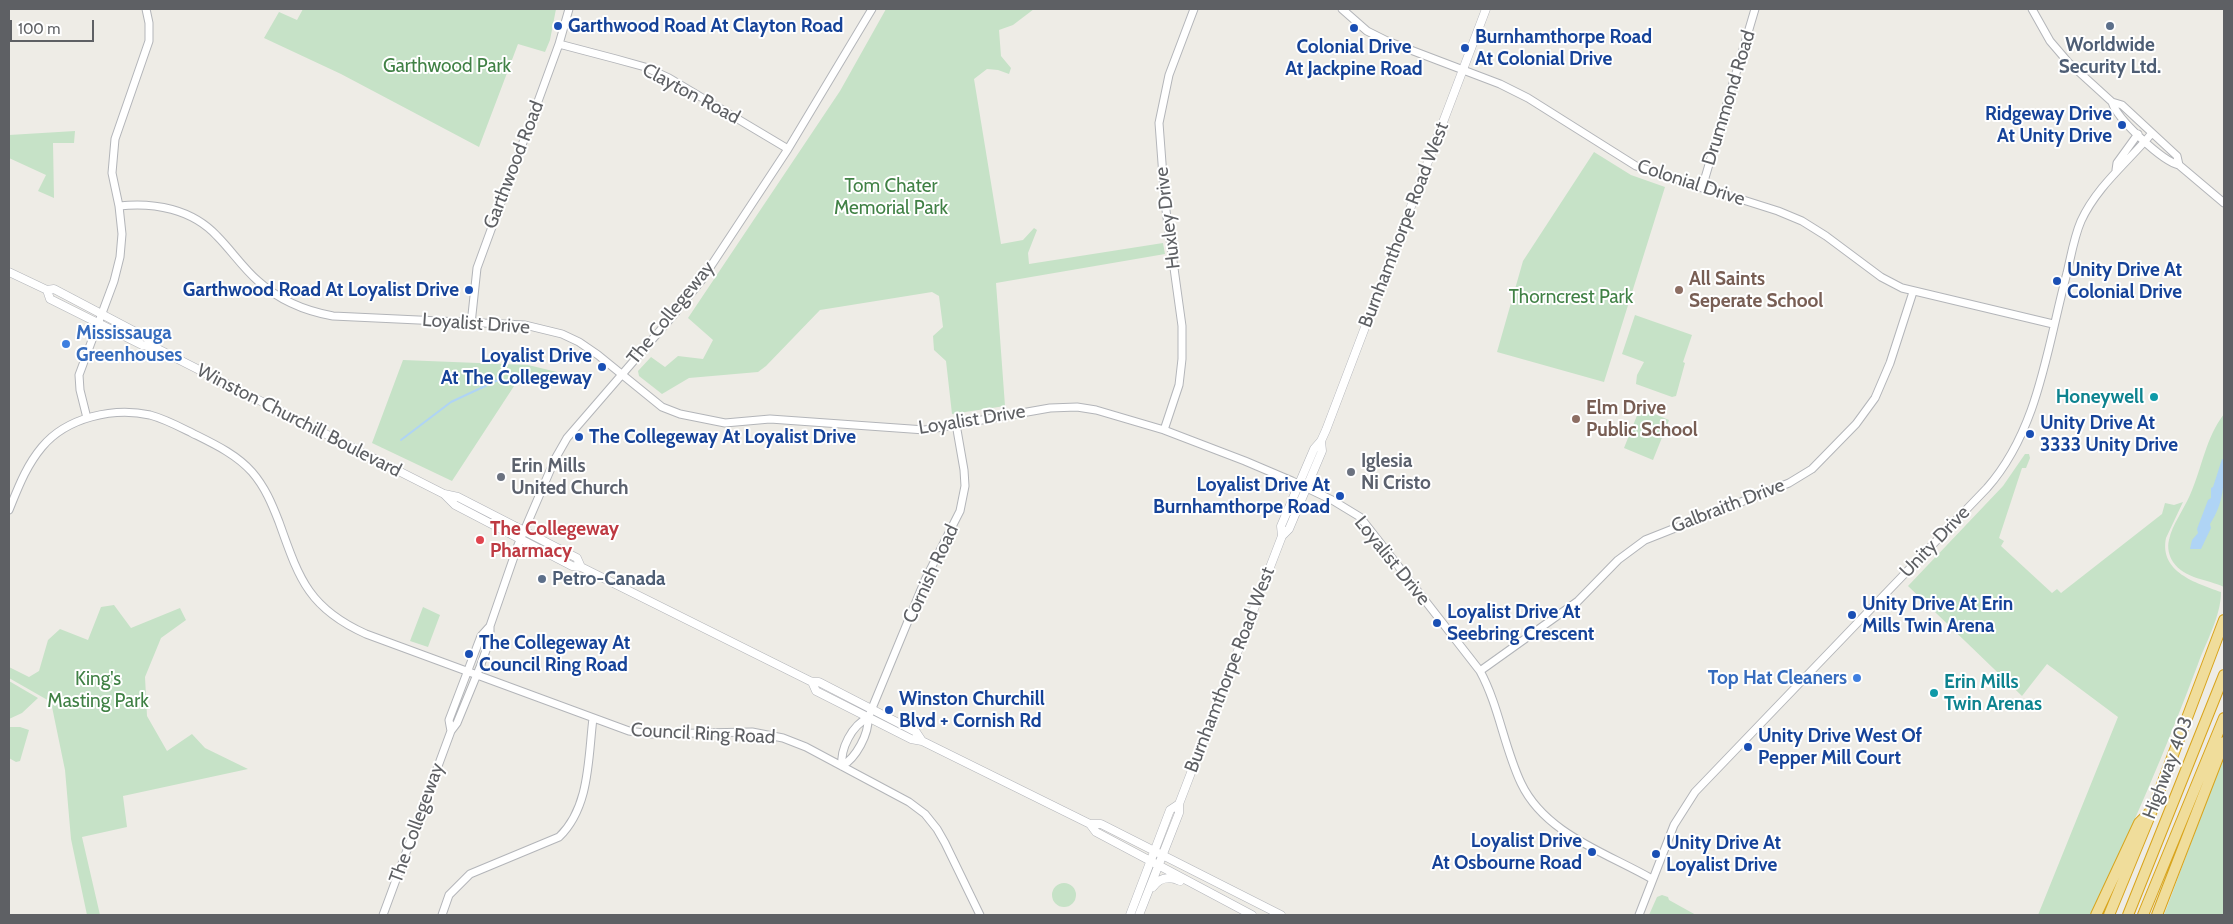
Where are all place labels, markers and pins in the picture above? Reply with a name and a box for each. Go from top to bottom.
place label: Garthwood Road At Clayton Road [568,15,843,37]
marker: Garthwood Road At Clayton Road [552,20,564,32]
marker: Worldwide Security Ltd. [2104,20,2116,32]
marker: Colonial Drive At Jackpine Road [1348,22,1360,34]
place label: Burnhamthorpe Road At Colonial Drive [1475,26,1652,70]
place label: Worldwide Security Ltd. [2059,34,2161,78]
place label: Colonial Drive At Jackpine Road [1285,36,1423,80]
marker: Burnhamthorpe Road At Colonial Drive [1459,42,1471,54]
place label: Ridgeway Drive At Unity Drive [1985,103,2112,147]
marker: Ridgeway Drive At Unity Drive [2116,119,2128,131]
place label: Unity Drive At Colonial Drive [2067,259,2182,303]
place label: All Saints Seperate School [1689,268,1823,312]
marker: Unity Drive At Colonial Drive [2051,275,2063,287]
place label: Garthwood Road At Loyalist Drive [183,279,459,301]
marker: Garthwood Road At Loyalist Drive [463,284,475,296]
marker: All Saints Seperate School [1673,284,1685,296]
place label: Mississauga Greenhouses [76,322,182,366]
marker: Mississauga Greenhouses [60,338,72,350]
place label: Loyalist Drive At The Collegeway [441,345,592,389]
marker: Loyalist Drive At The Collegeway [596,361,608,373]
place label: Honeywell [2056,386,2144,408]
marker: Honeywell [2148,391,2160,403]
place label: Elm Drive Public School [1586,397,1698,441]
place label: Unity Drive At 3333 Unity Drive [2040,412,2178,456]
marker: Elm Drive Public School [1570,413,1582,425]
place label: The Collegeway At Loyalist Drive [589,426,856,448]
marker: Unity Drive At 3333 Unity Drive [2024,428,2036,440]
marker: The Collegeway At Loyalist Drive [573,431,585,443]
place label: Iglesia Ni Cristo [1361,450,1431,494]
place label: Erin Mills United Church [511,455,628,499]
marker: Iglesia Ni Cristo [1345,466,1357,478]
marker: Erin Mills United Church [495,471,507,483]
place label: Loyalist Drive At Burnhamthorpe Road [1153,474,1330,518]
marker: Loyalist Drive At Burnhamthorpe Road [1334,490,1346,502]
place label: The Collegeway Pharmacy [490,518,619,562]
marker: The Collegeway Pharmacy [474,534,486,546]
place label: Petro-Canada [552,568,666,590]
marker: Petro-Canada [536,573,548,585]
place label: Unity Drive At Erin Mills Twin Arena [1862,593,2013,637]
place label: Loyalist Drive At Seebring Crescent [1447,601,1594,645]
marker: Unity Drive At Erin Mills Twin Arena [1846,609,1858,621]
marker: Loyalist Drive At Seebring Crescent [1431,617,1443,629]
place label: The Collegeway At Council Ring Road [479,632,630,676]
marker: The Collegeway At Council Ring Road [463,648,475,660]
place label: Top Hat Cleaners [1708,667,1847,689]
place label: Erin Mills Twin Arenas [1944,671,2042,715]
marker: Top Hat Cleaners [1851,672,1863,684]
marker: Erin Mills Twin Arenas [1928,687,1940,699]
place label: Winston Churchill Blvd + Cornish Rd [899,688,1045,732]
marker: Winston Churchill Blvd + Cornish Rd [883,704,895,716]
place label: Unity Drive West Of Pepper Mill Court [1758,725,1922,769]
marker: Unity Drive West Of Pepper Mill Court [1742,741,1754,753]
place label: Loyalist Drive At Osbourne Road [1432,830,1582,874]
place label: Unity Drive At Loyalist Drive [1666,832,1781,876]
marker: Loyalist Drive At Osbourne Road [1586,846,1598,858]
marker: Unity Drive At Loyalist Drive [1650,848,1662,860]

